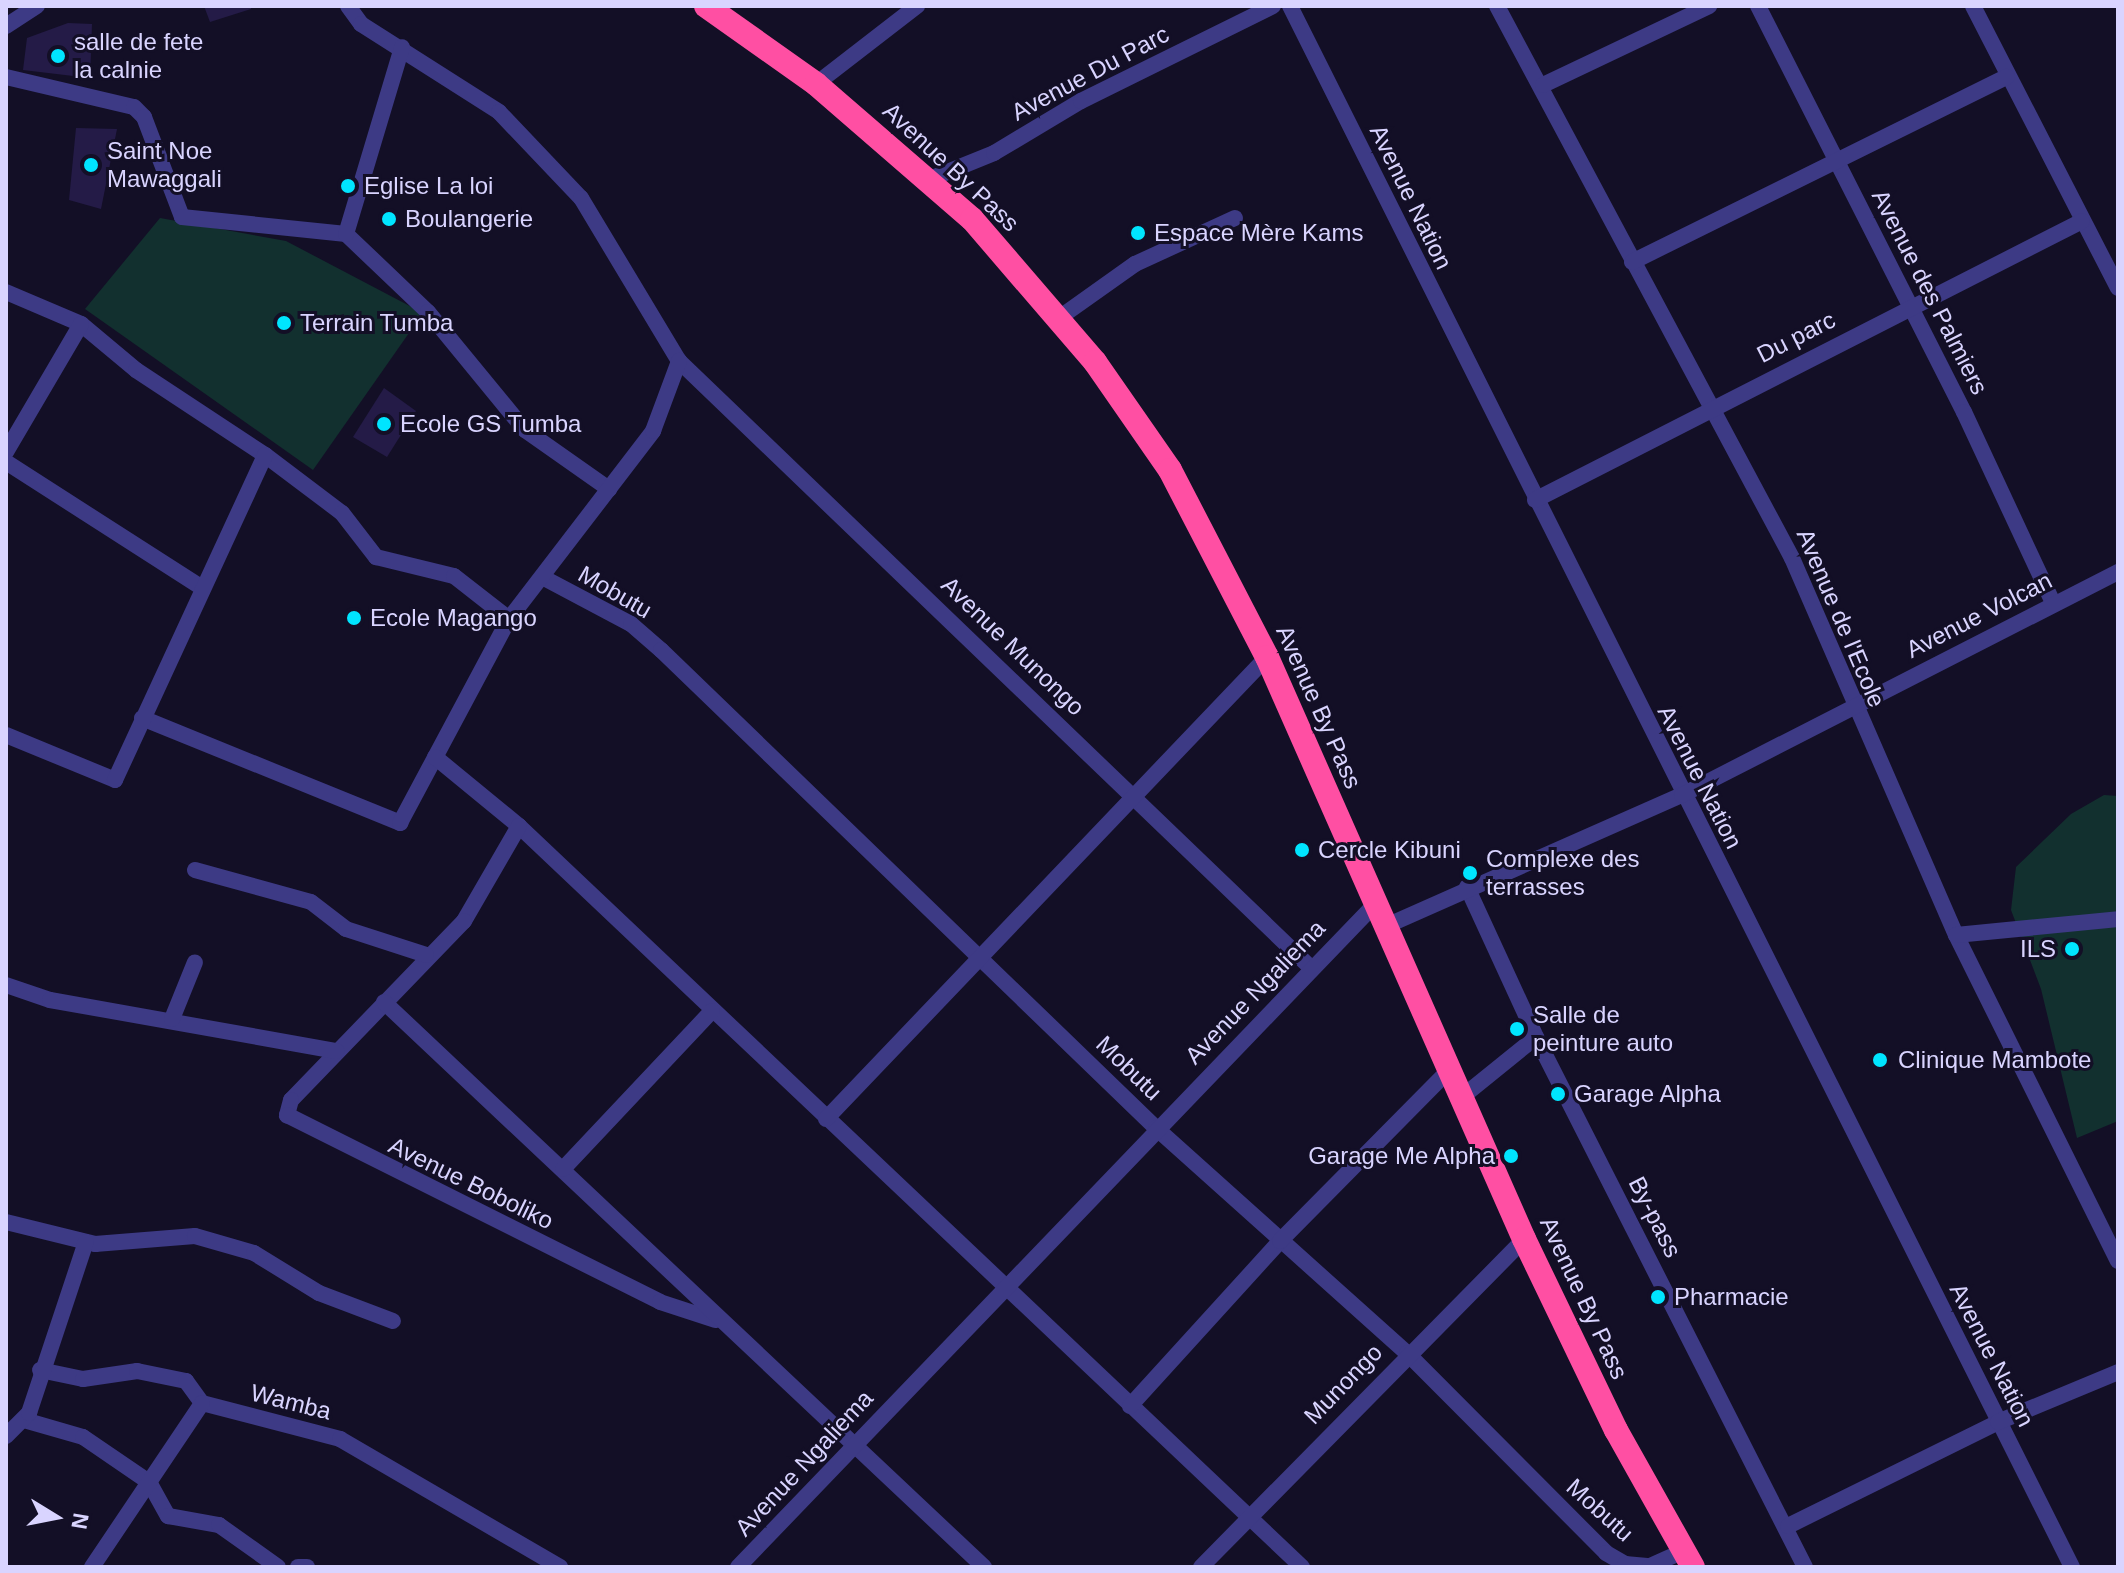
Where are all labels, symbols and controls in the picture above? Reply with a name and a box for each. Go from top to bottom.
street label: Avenue Du Parc [1006,19,1174,127]
place label: salle de fete la calnie [74,28,203,84]
marker: salle de fete la calnie [49,47,67,65]
street label: Avenue By Pass [877,97,1025,237]
street label: Avenue Nation [1364,120,1458,274]
place label: Saint Noe Mawaggali [107,137,222,193]
marker: Saint Noe Mawaggali [82,156,100,174]
place label: Eglise La loi [364,172,493,200]
marker: Eglise La loi [339,177,357,195]
street label: Avenue des Palmiers [1866,185,1994,399]
place label: Boulangerie [405,205,533,233]
marker: Boulangerie [380,210,398,228]
place label: Espace Mère Kams [1154,219,1363,247]
marker: Espace Mère Kams [1129,224,1147,242]
street label: Du parc [1752,305,1840,369]
place label: Terrain Tumba [300,309,454,337]
marker: Terrain Tumba [275,314,293,332]
place label: Ecole GS Tumba [400,410,582,438]
marker: Ecole GS Tumba [375,415,393,433]
street label: Avenue de l'Ecole [1790,524,1892,712]
street label: Mobutu [573,560,657,624]
street label: Avenue Volcan [1901,566,2057,664]
street label: Avenue Munongo [935,570,1091,722]
place label: Ecole Magango [370,604,537,632]
marker: Ecole Magango [345,609,363,627]
street label: Avenue By Pass [1270,621,1368,793]
street label: Avenue Nation [1652,701,1748,853]
place label: Cercle Kibuni [1318,836,1461,864]
marker: Cercle Kibuni [1293,841,1311,859]
place label: Complexe des terrasses [1486,845,1639,901]
marker: Complexe des terrasses [1461,864,1479,882]
street label: Avenue Ngaliema [1179,914,1331,1070]
place label: ILS [2020,935,2056,963]
marker: ILS [2063,940,2081,958]
place label: Salle de peinture auto [1533,1001,1673,1057]
marker: Salle de peinture auto [1508,1020,1526,1038]
street label: Mobutu [1090,1030,1168,1106]
place label: Clinique Mambote [1898,1046,2091,1074]
marker: Clinique Mambote [1869,1049,1891,1071]
place label: Garage Alpha [1574,1080,1722,1108]
marker: Garage Alpha [1549,1085,1567,1103]
street label: Avenue Boboliko [384,1131,558,1235]
place label: Garage Me Alpha [1307,1142,1495,1170]
marker: Garage Me Alpha [1502,1147,1520,1165]
street label: By-pass [1622,1172,1688,1262]
street label: Avenue By Pass [1534,1212,1634,1384]
street label: Avenue Nation [1944,1279,2040,1431]
place label: Pharmacie [1674,1283,1789,1311]
marker: Pharmacie [1649,1288,1667,1306]
street label: Munongo [1298,1338,1388,1430]
street label: Wamba [248,1378,334,1426]
street label: Avenue Ngaliema [729,1384,879,1542]
street label: Mobutu [1561,1473,1639,1547]
north arrow [16,1477,96,1557]
text: N [66,1511,94,1531]

